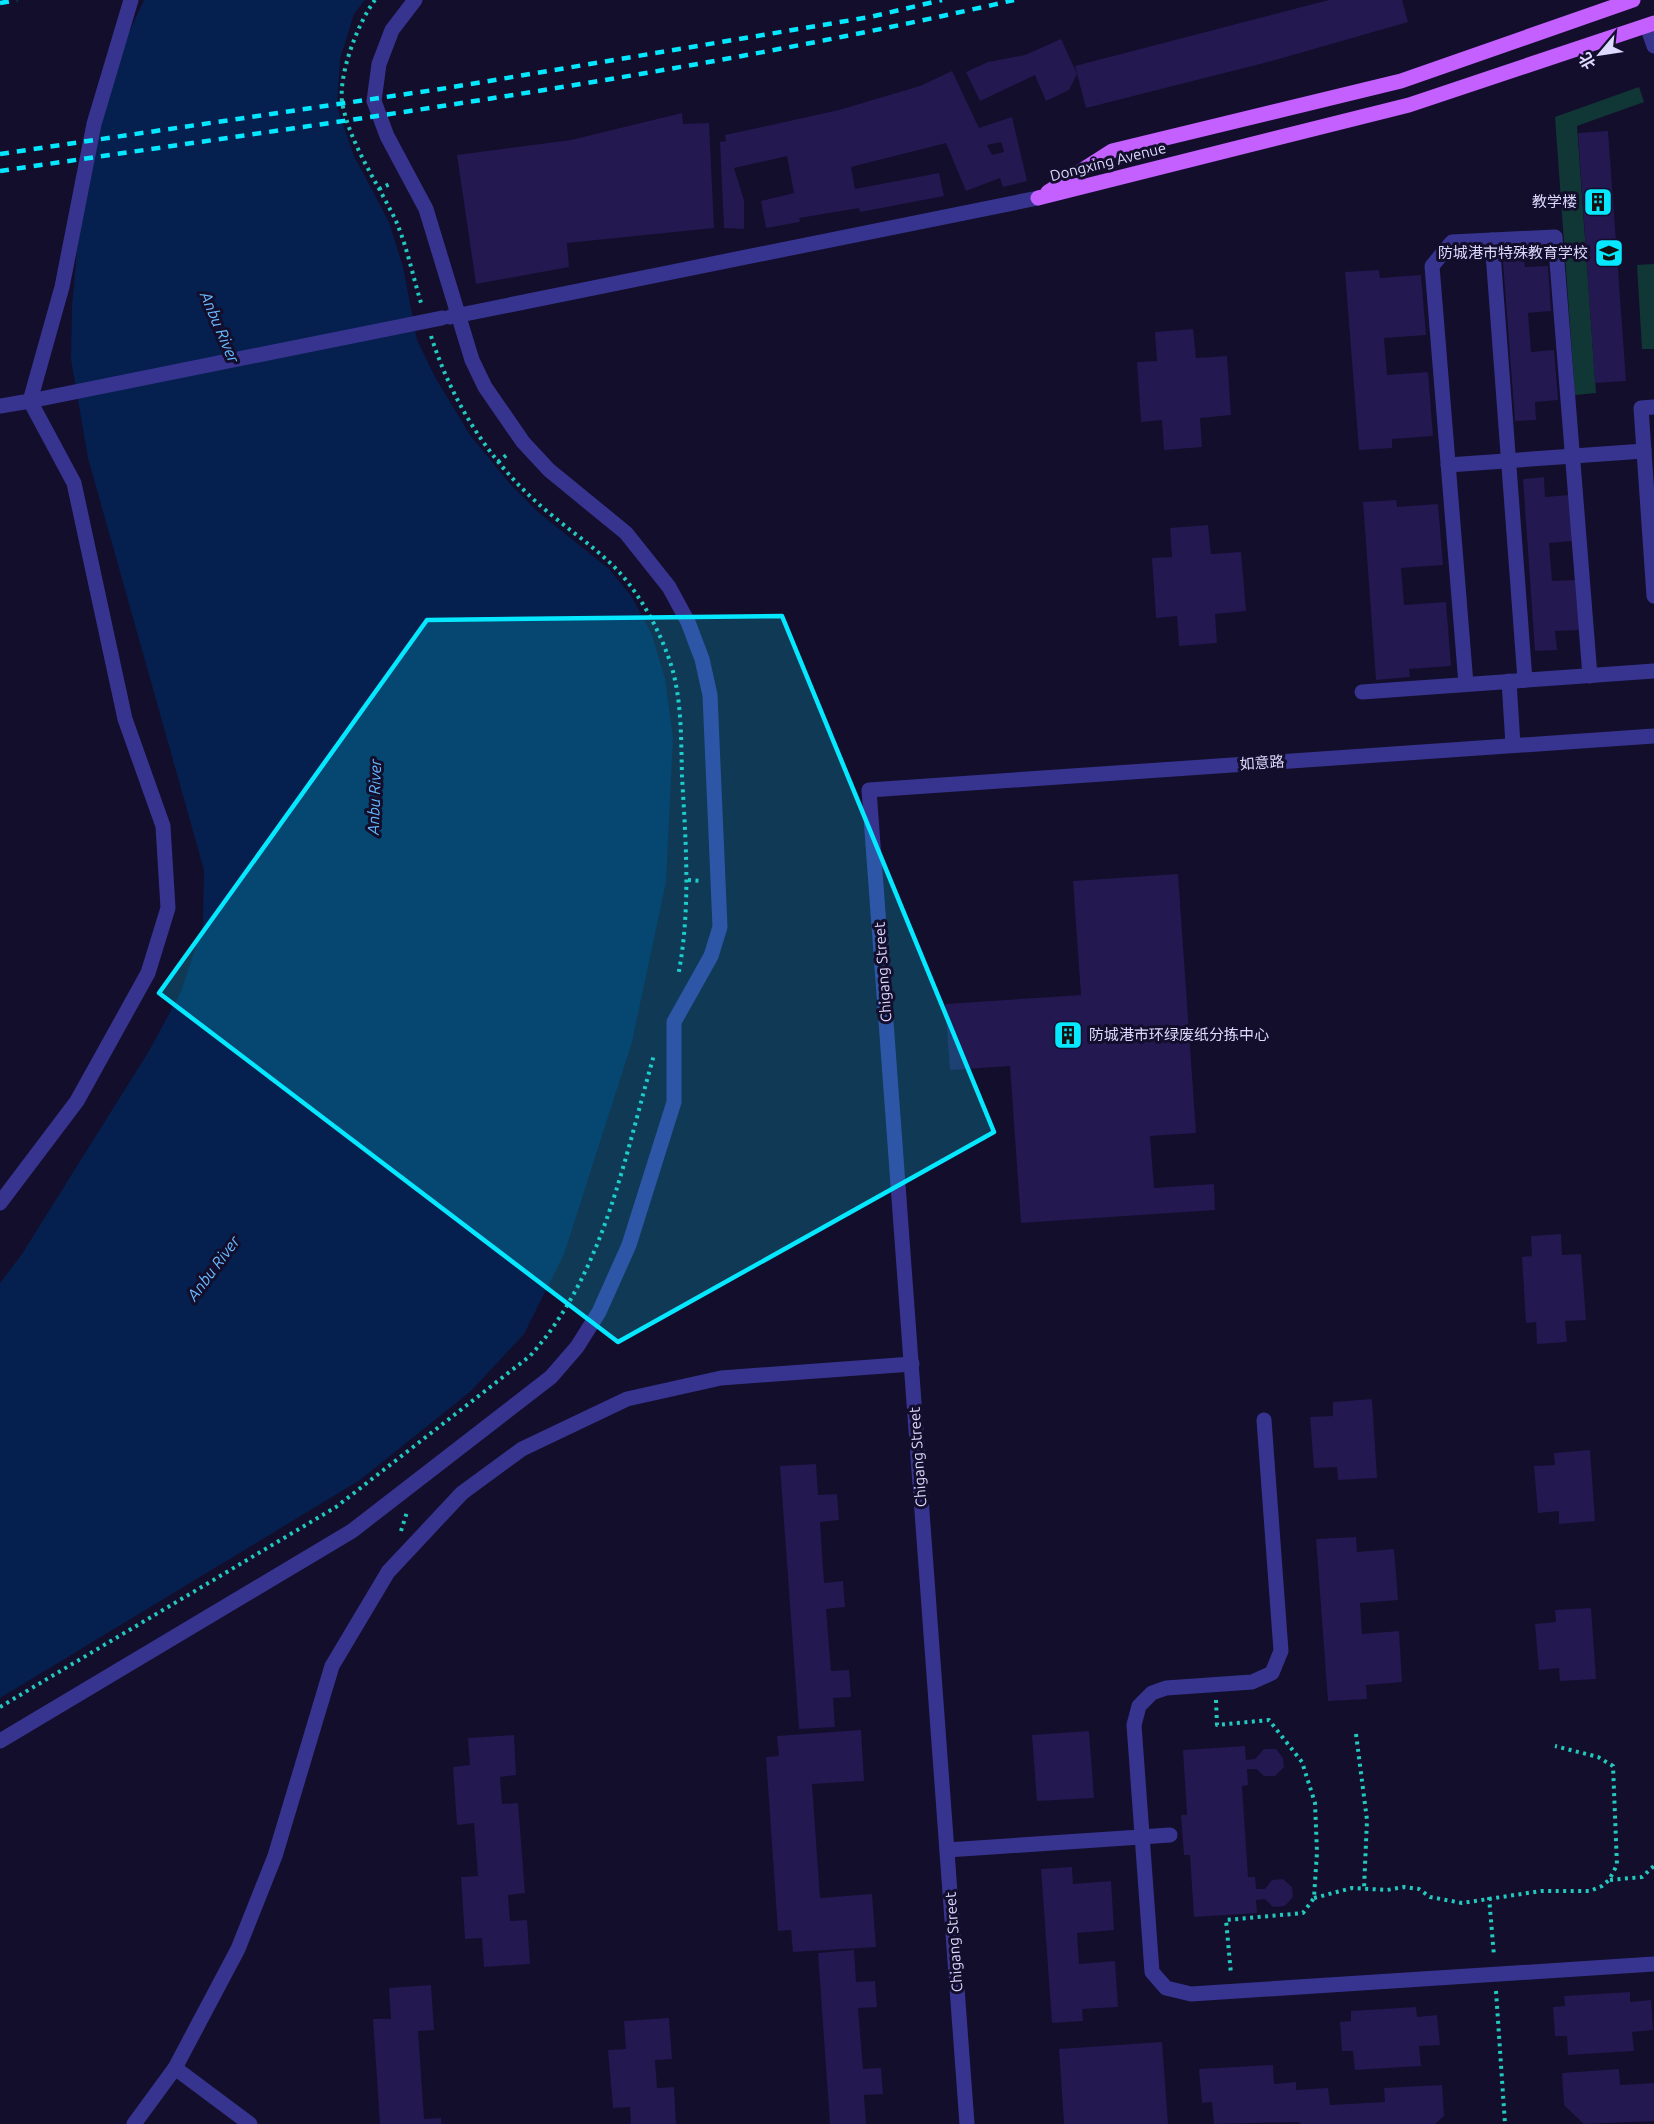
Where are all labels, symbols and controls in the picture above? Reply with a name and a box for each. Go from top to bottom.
north arrow [1570,24,1630,84]
text: 北 [1575,50,1599,73]
street label: Dongxing Avenue [1048,139,1168,184]
building icon: 教学楼 [1582,186,1614,218]
place label: 教学楼 [1532,193,1577,210]
school or university icon: 防城港市特殊教育学校 [1593,237,1625,269]
place label: 防城港市特殊教育学校 [1438,244,1588,261]
water label: Anbu River [197,288,243,366]
street label: 如意路 [1239,752,1285,773]
water label: Anbu River [364,758,384,836]
street label: Chigang Street [871,921,894,1023]
building icon: 防城港市环绿废纸分拣中心 [1052,1019,1084,1051]
place label: 防城港市环绿废纸分拣中心 [1089,1026,1269,1043]
water label: Anbu River [182,1232,244,1304]
street label: Chigang Street [906,1406,929,1508]
street label: Chigang Street [942,1891,965,1993]

